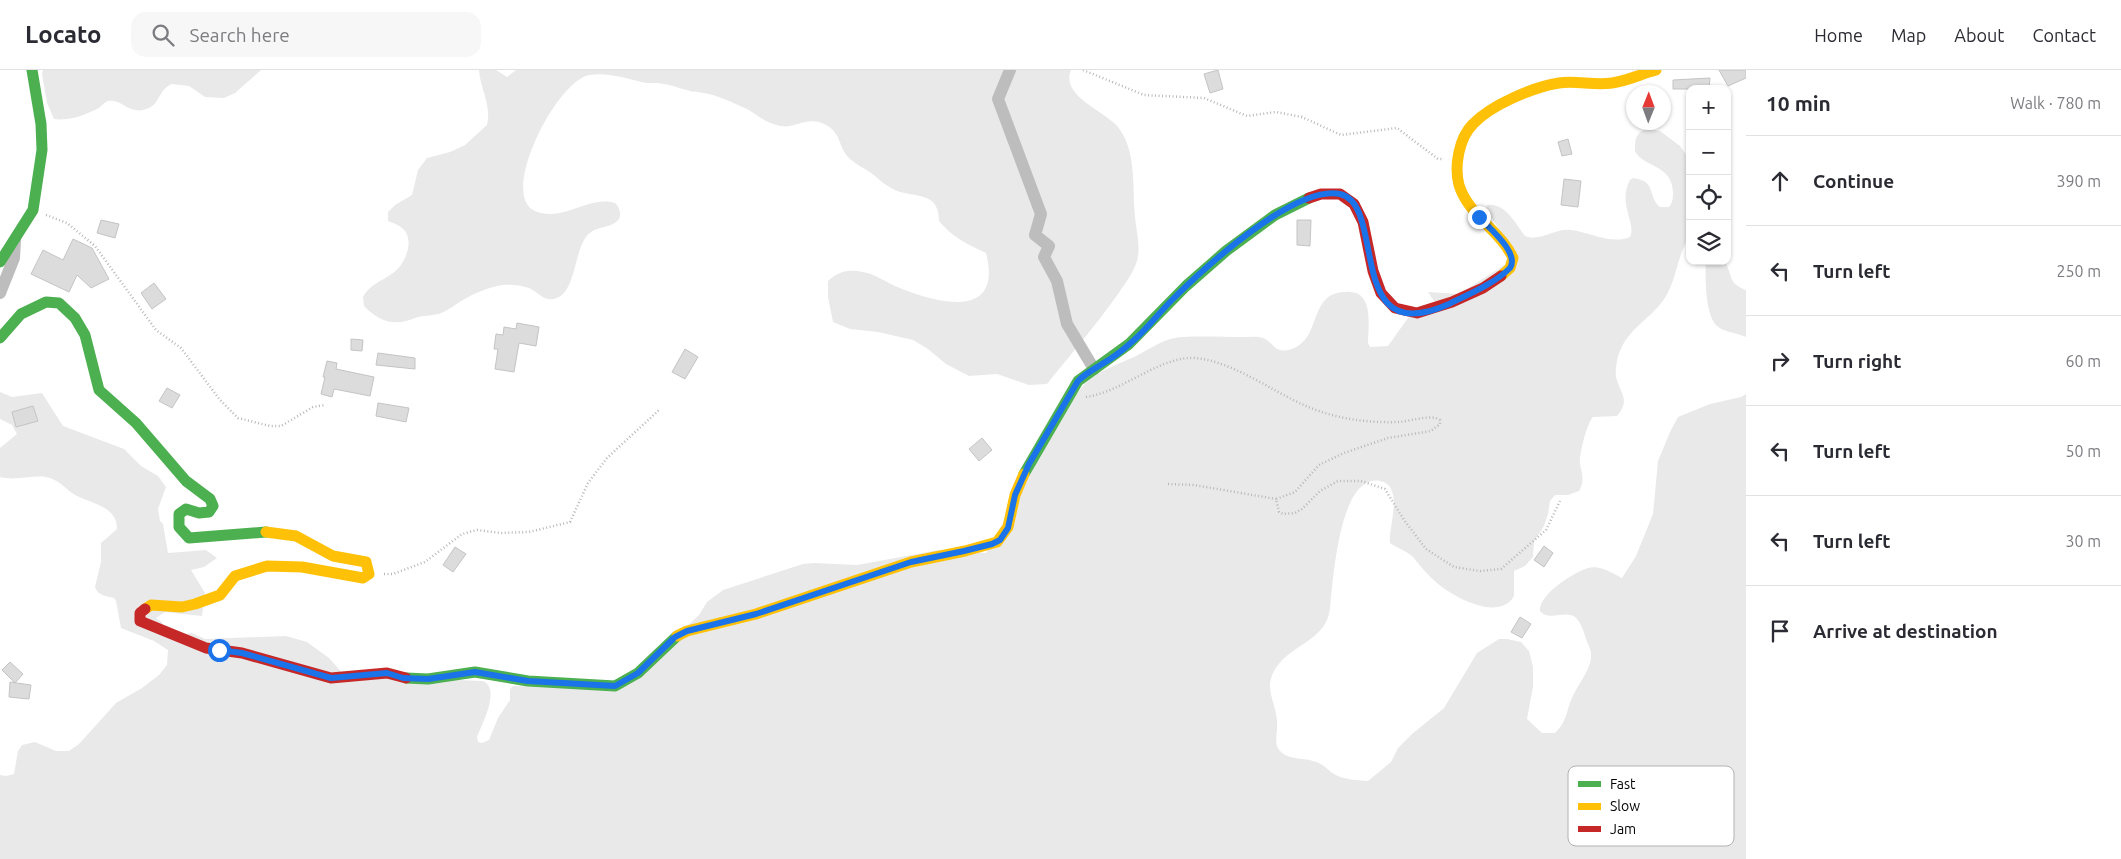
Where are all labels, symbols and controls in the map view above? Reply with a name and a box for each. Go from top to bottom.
search box [131,12,481,57]
text: Locato [25,21,101,48]
icon: search [149,21,177,49]
text: Search here [189,24,290,46]
text: Home [1814,25,1863,45]
text: Map [1891,25,1926,45]
text: About [1954,25,2004,45]
text: Contact [2032,25,2096,45]
north arrow [1626,85,1671,130]
map controls [1686,85,1731,265]
button: + [1686,85,1731,130]
text: 10 min [1766,91,1831,115]
text: Walk · 780 m [2010,94,2101,112]
button: − [1686,130,1731,175]
icon: ahead [1766,167,1794,195]
text: Continue [1813,170,1894,192]
text: 390 m [2056,172,2101,190]
button: locate [1686,175,1731,220]
route end [1468,206,1491,229]
button: layers [1686,220,1731,265]
icon: left [1766,257,1794,285]
text: Turn left [1813,260,1891,282]
text: 250 m [2056,262,2101,280]
icon: right [1766,347,1794,375]
text: Turn right [1813,350,1901,372]
text: 60 m [2065,352,2101,370]
icon: left [1766,437,1794,465]
text: Turn left [1813,440,1891,462]
text: 50 m [2065,442,2101,460]
icon: left [1766,527,1794,555]
text: Turn left [1813,530,1891,552]
text: 30 m [2065,532,2101,550]
icon: arrive [1766,617,1794,645]
text: Arrive at destination [1813,620,1998,642]
route start [208,639,231,662]
legend [1568,766,1734,846]
text: Fast [1610,776,1636,792]
text: Slow [1610,798,1640,814]
text: Jam [1610,821,1636,837]

